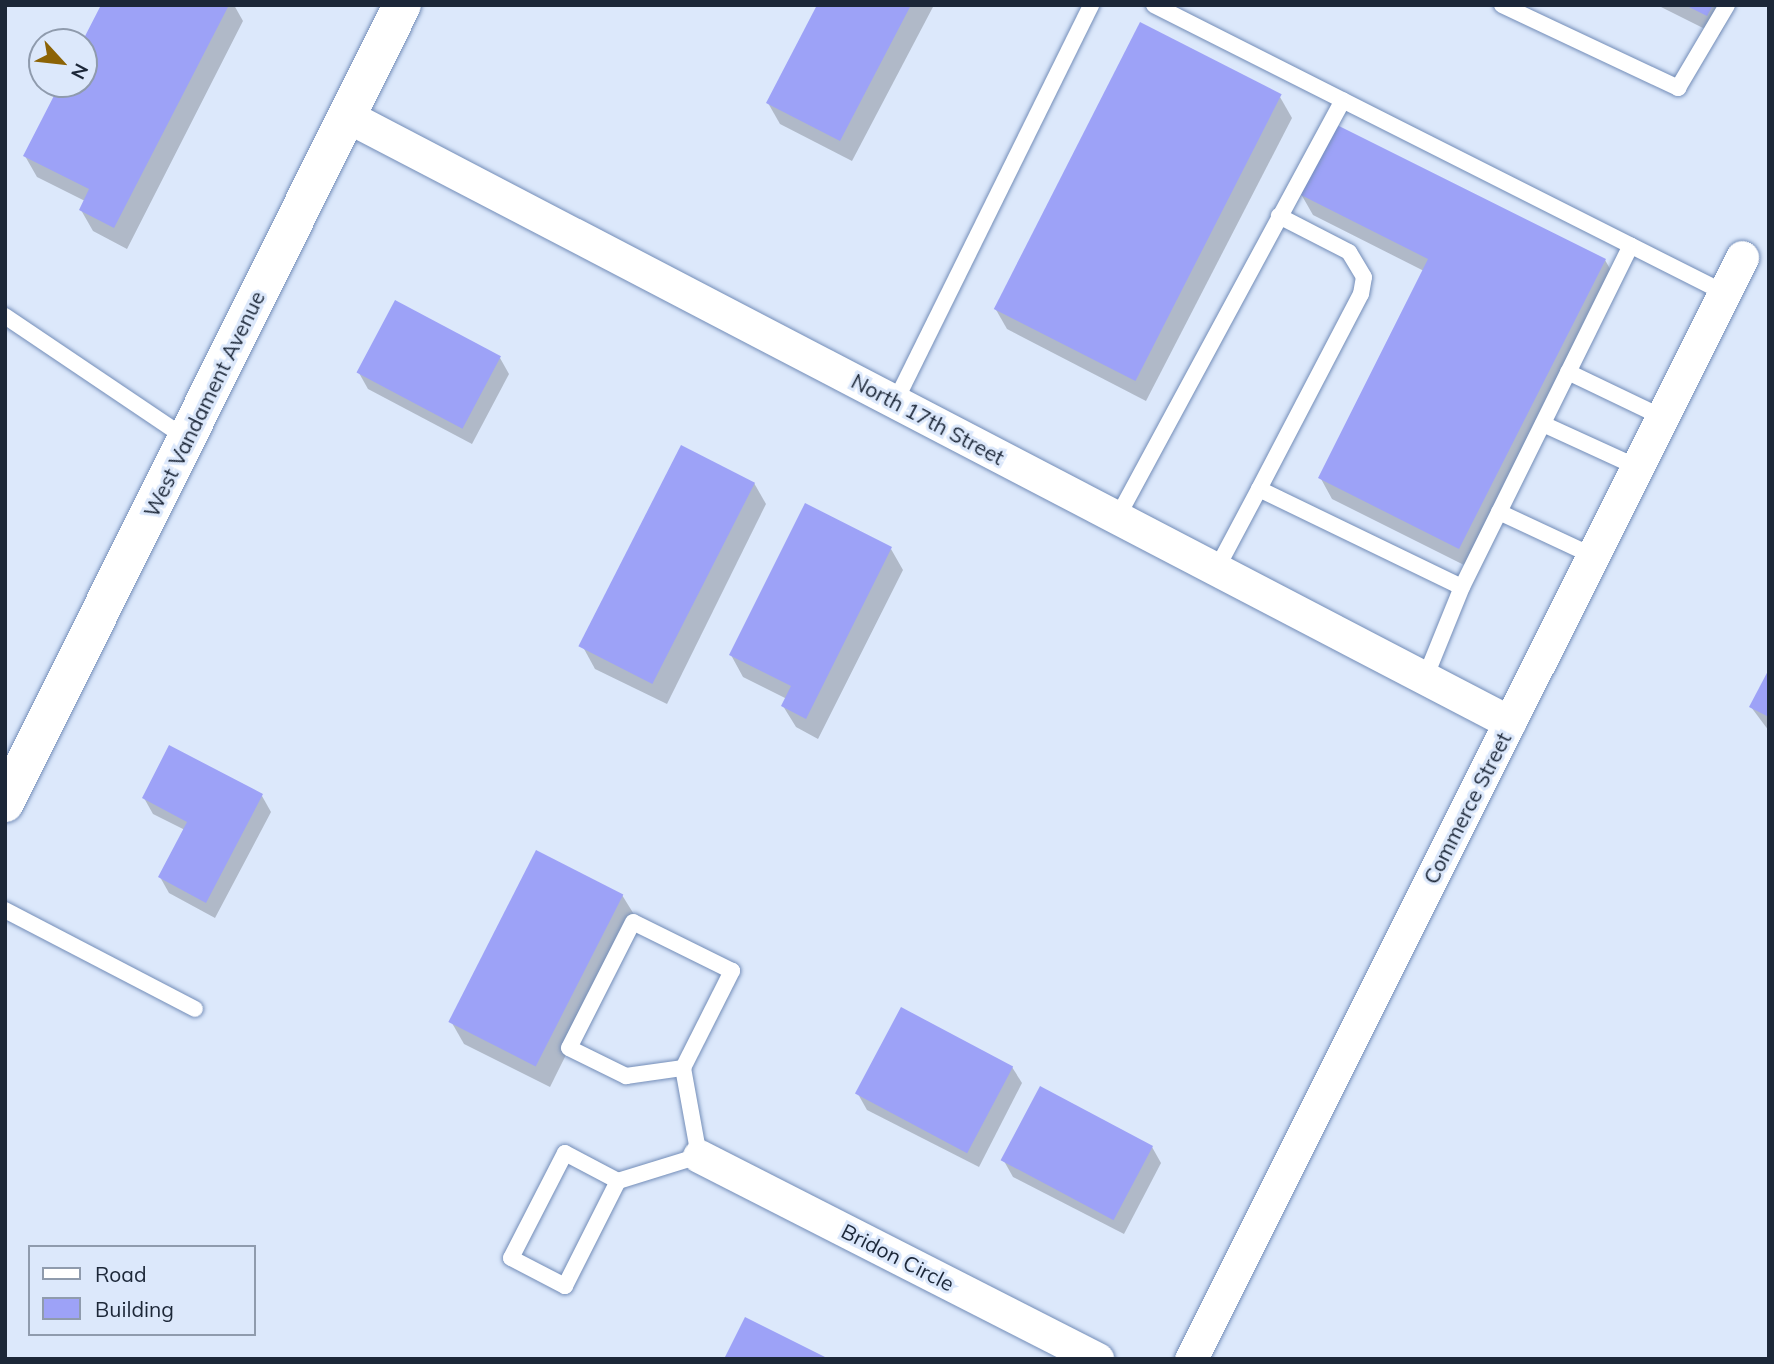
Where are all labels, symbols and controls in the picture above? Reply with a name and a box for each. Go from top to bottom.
north arrow [28,28,98,98]
text: N [66,60,94,83]
street label: West Vandament Avenue [138,287,270,521]
street label: North 17th Street [847,368,1009,470]
street label: Commerce Street [1418,728,1516,888]
street label: Bridon Circle [838,1218,958,1296]
legend [28,1245,256,1336]
text: Road [95,1261,146,1287]
text: Building [95,1296,174,1322]

